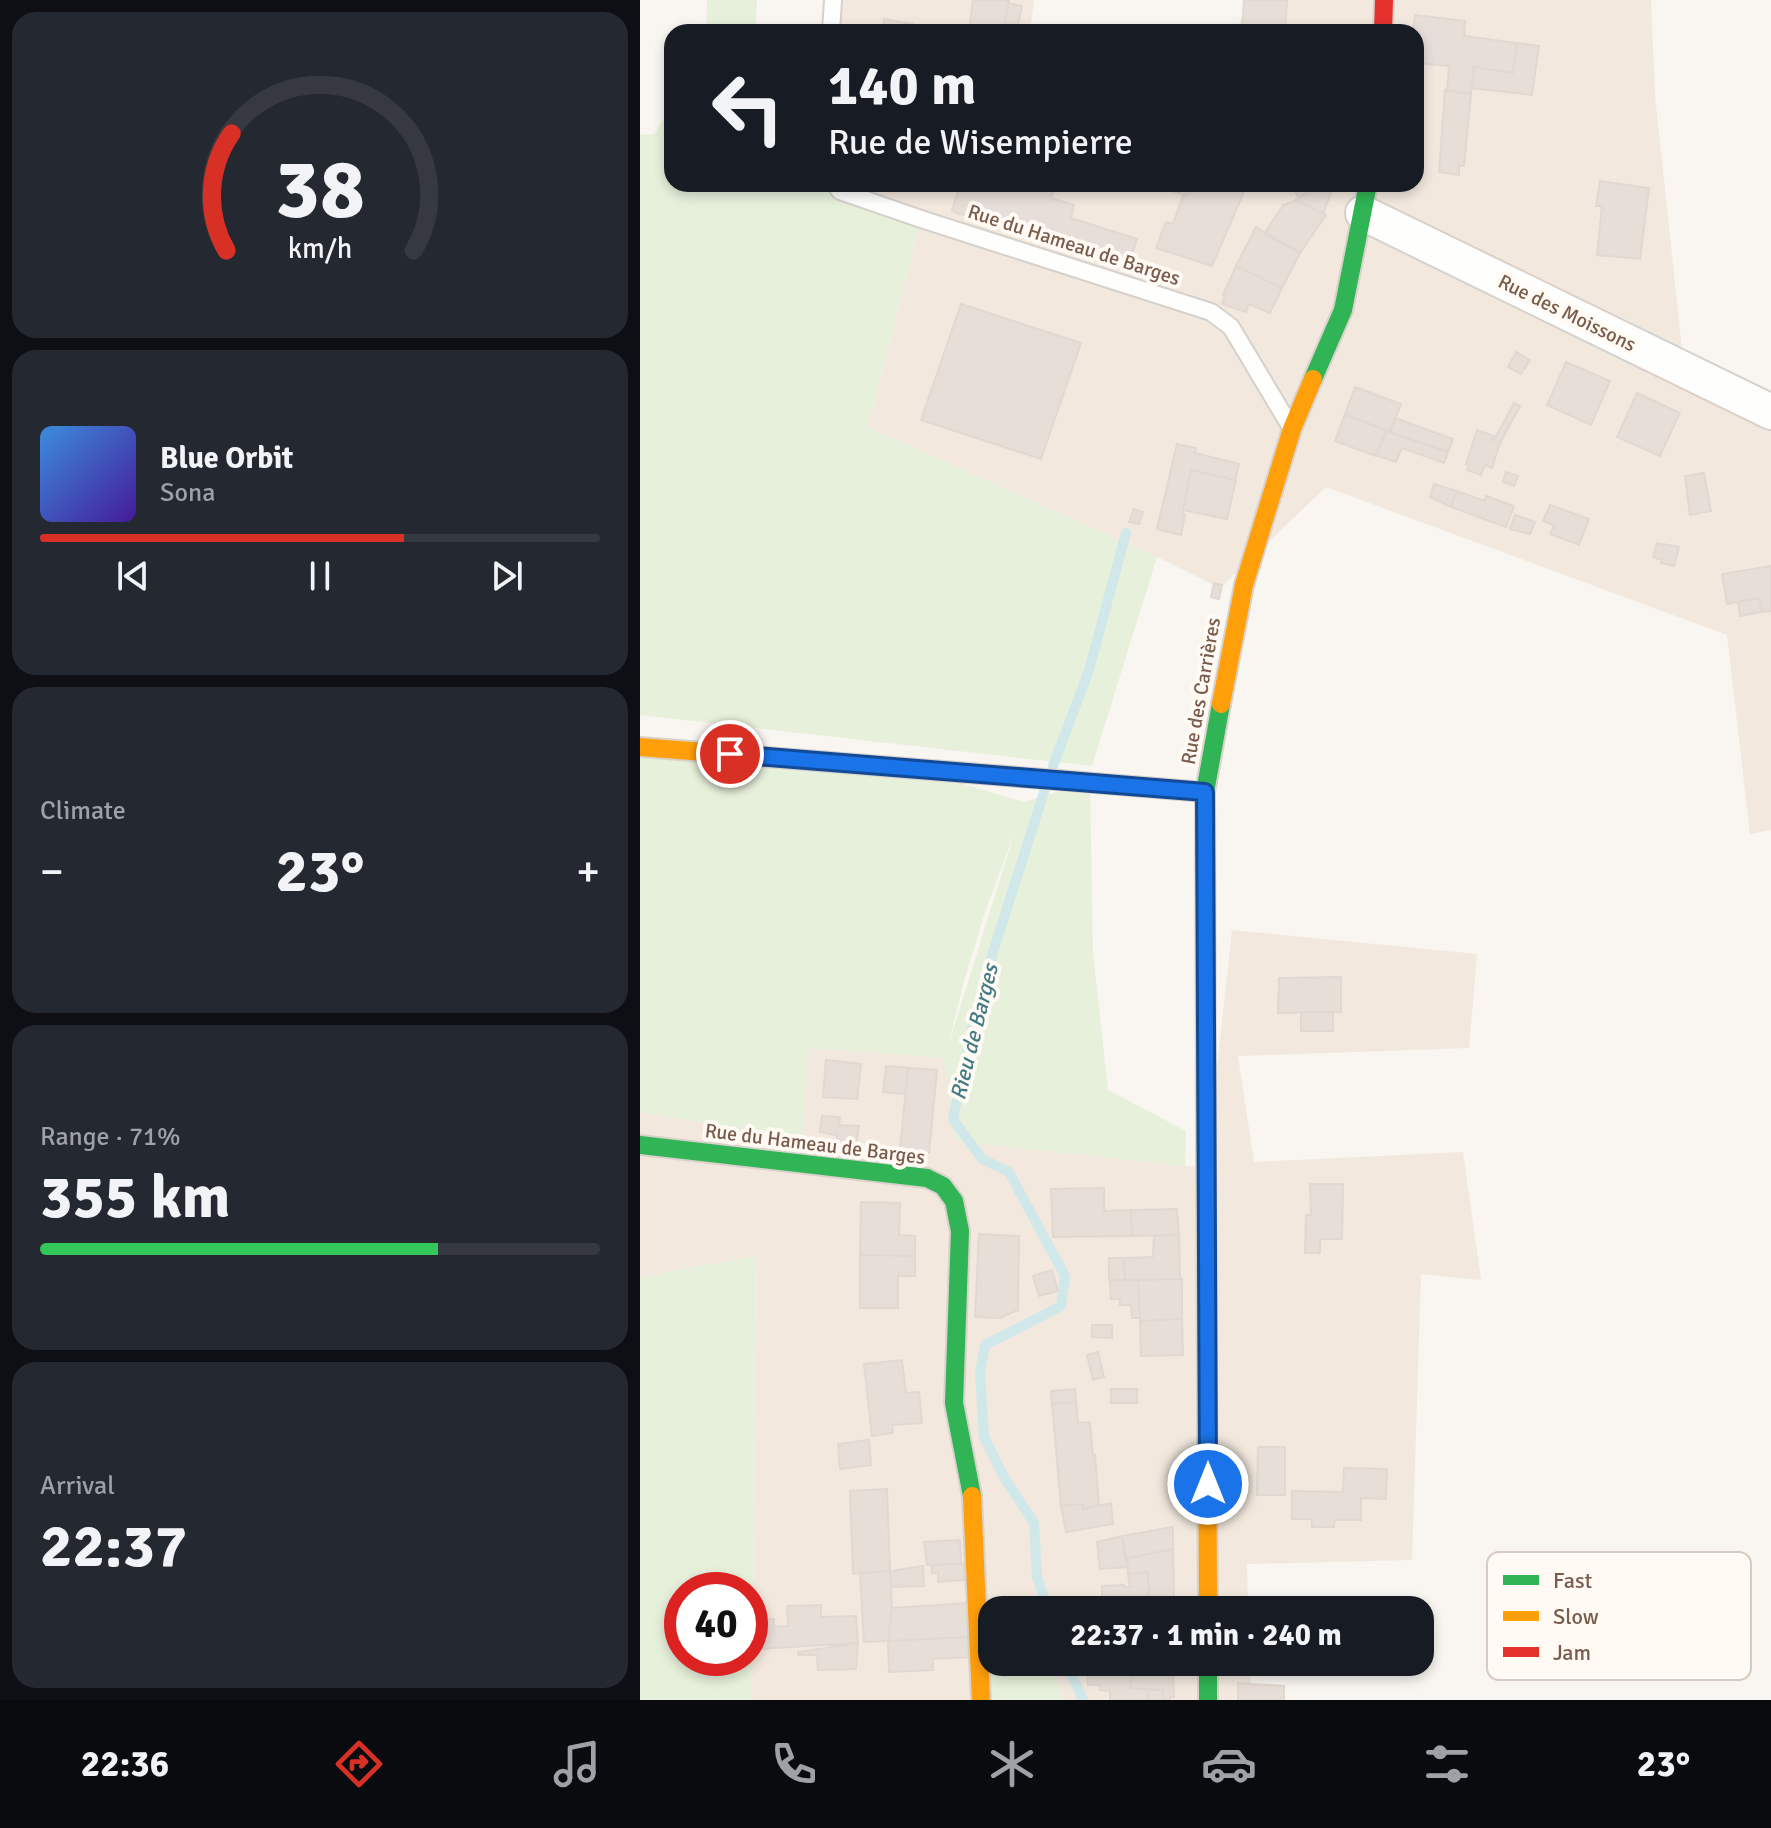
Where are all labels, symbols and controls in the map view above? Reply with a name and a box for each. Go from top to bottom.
text: 140 m [828,51,976,120]
icon: left [696,56,800,160]
text: Rue de Wisempierre [828,120,1133,165]
text: 38 [275,138,365,240]
street label: Rue du Hameau de Barges [965,199,1183,291]
text: km/h [288,231,352,266]
street label: Rue des Moissons [1494,269,1640,357]
text: Blue Orbit [160,440,293,477]
text: Sona [160,477,215,509]
icon: previous [111,554,155,598]
icon: pause [298,554,342,598]
icon: next [485,554,529,598]
street label: Rue des Carrières [1176,615,1226,767]
pin [696,720,764,788]
icon: arrive [708,732,752,776]
text: Climate [40,795,126,827]
text: 23° [276,835,364,909]
text: − [40,845,64,899]
text: + [576,845,600,899]
water label: Rieu de Barges [944,959,1005,1103]
street label: Rue du Hameau de Barges [703,1118,927,1170]
text: Range · 71% [40,1121,181,1153]
text: 355 km [40,1161,230,1235]
position arrow [1166,1442,1250,1526]
text: Arrival [40,1470,115,1502]
text: 22:37 [40,1510,187,1584]
legend [1487,1552,1751,1680]
text: Fast [1553,1567,1593,1594]
speed limit sign: 40 [664,1572,768,1676]
text: Slow [1553,1603,1599,1630]
text: 22:37 · 1 min · 240 m [1070,1617,1342,1654]
text: Jam [1553,1639,1591,1666]
icon: directions [331,1736,387,1792]
icon: music [549,1736,605,1792]
icon: phone [766,1736,822,1792]
icon: climate [984,1736,1040,1792]
icon: car [1201,1736,1257,1792]
icon: filters [1419,1736,1475,1792]
text: 22:36 [81,1742,169,1787]
text: 23° [1637,1742,1690,1787]

